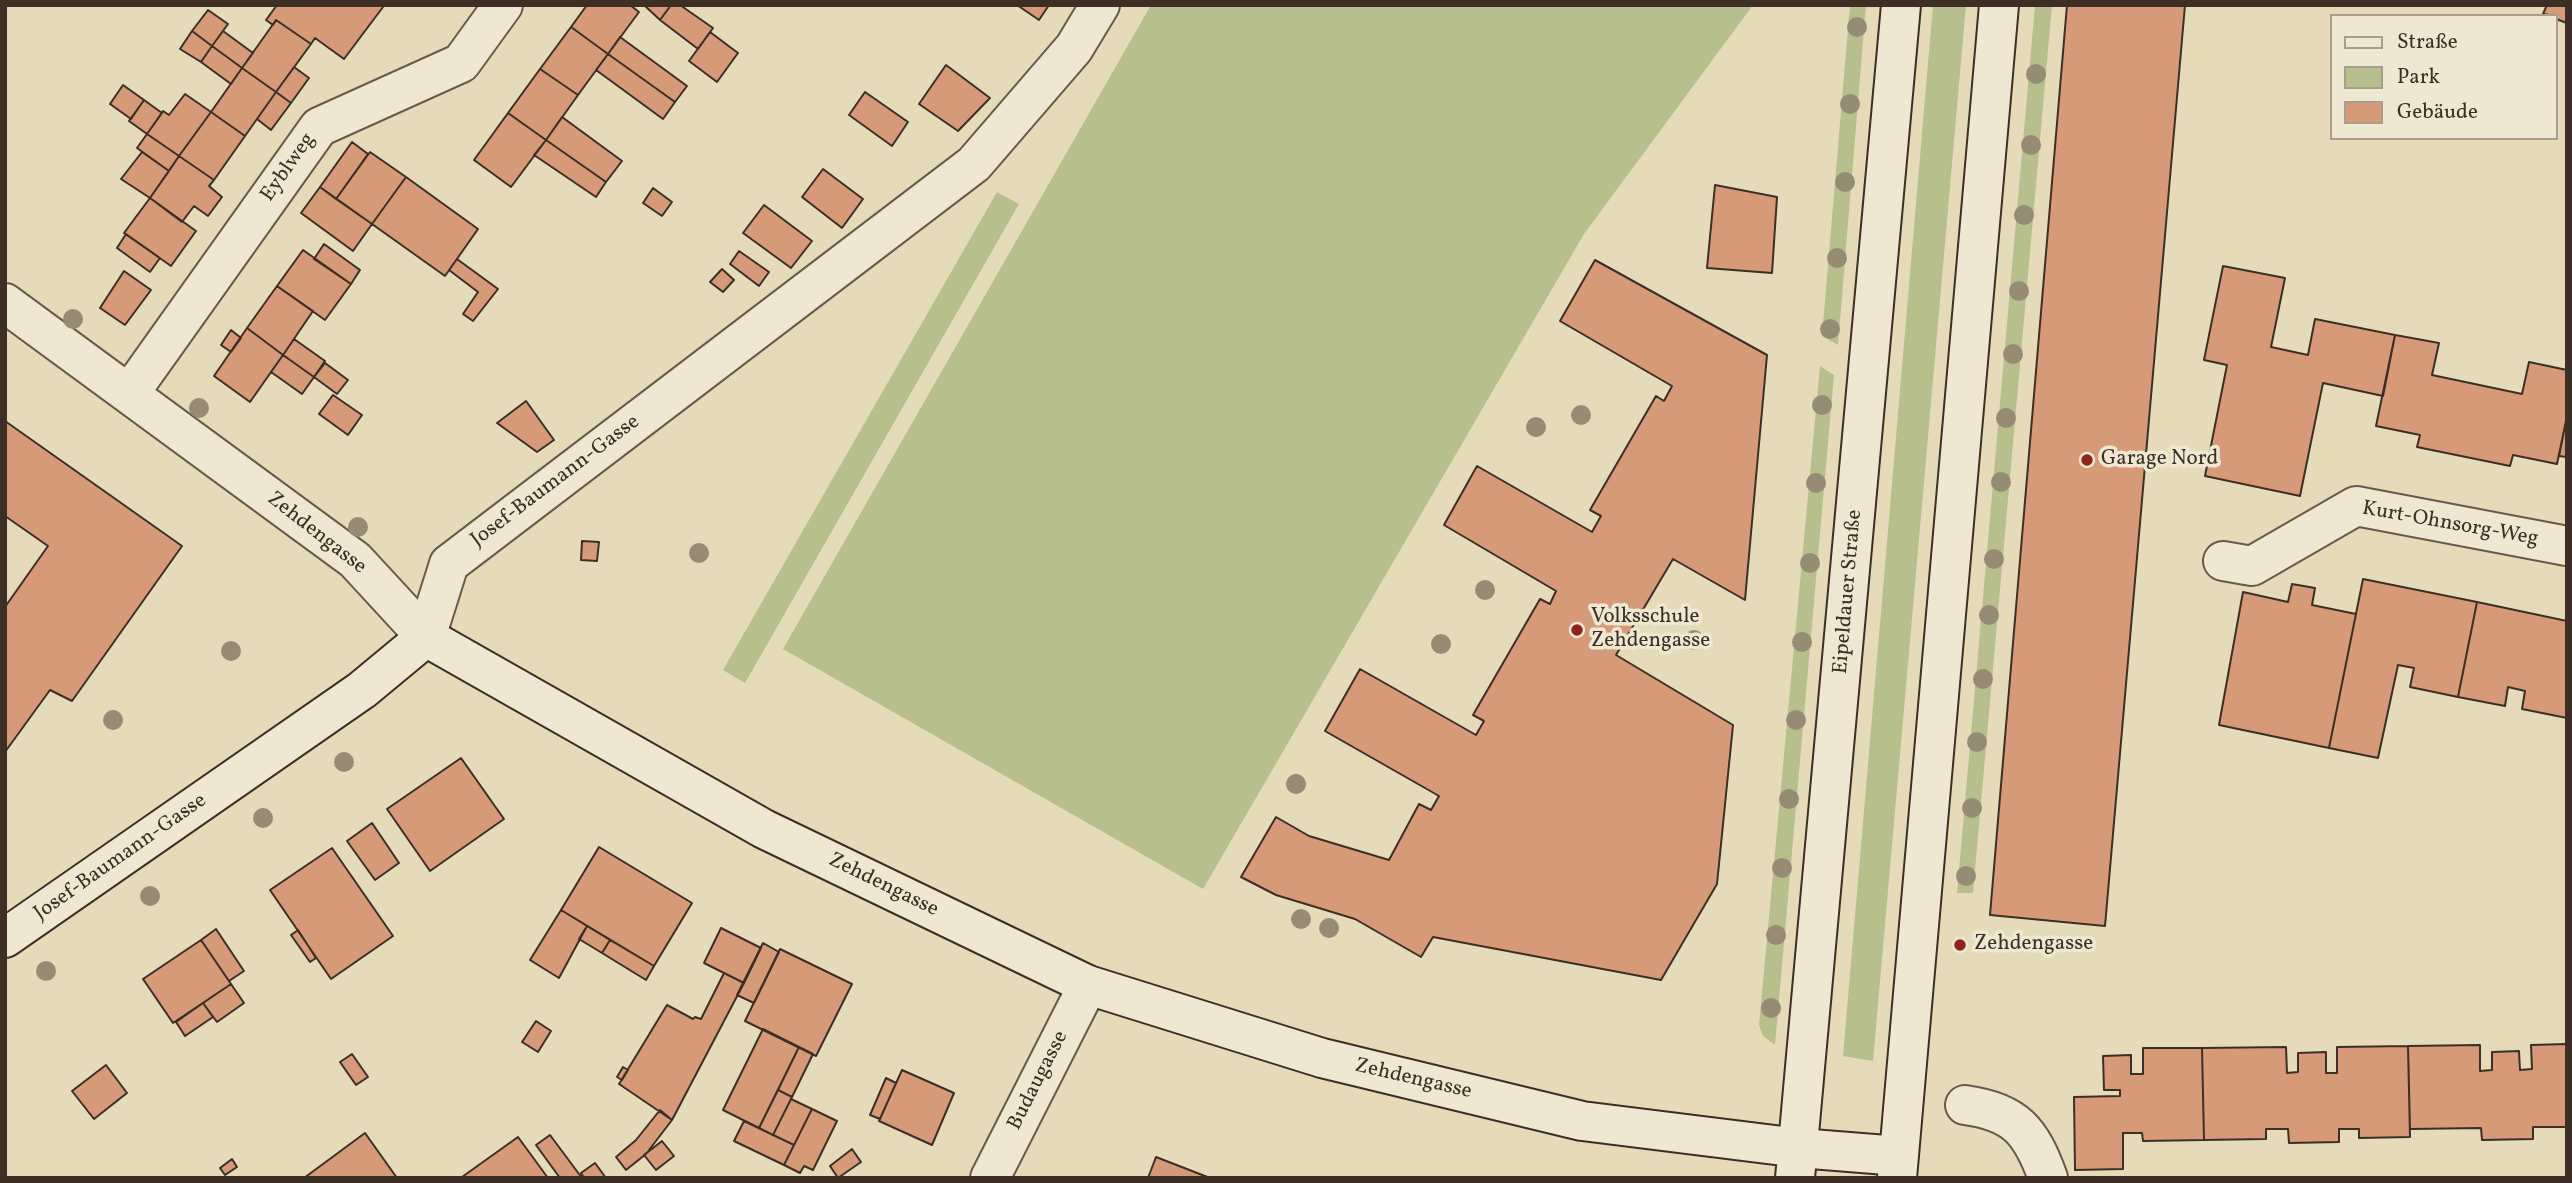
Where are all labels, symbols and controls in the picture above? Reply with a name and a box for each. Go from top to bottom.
legend [2330,14,2558,140]
text: Straße [2397,28,2458,57]
text: Park [2397,63,2440,92]
text: Gebäude [2397,98,2478,127]
street label: Eyblweg [256,129,322,207]
street label: Josef-Baumann-Gasse [467,410,645,554]
place label: Garage Nord [2101,447,2218,473]
marker: Garage Nord [2079,452,2095,468]
street label: Zehdengasse [261,487,371,581]
street label: Kurt-Ohnsorg-Weg [2360,497,2540,553]
street label: Eipeldauer Straße [1829,509,1869,675]
place label: Volksschule Zehdengasse [1591,605,1710,655]
marker: Volksschule Zehdengasse [1569,622,1585,638]
street label: Josef-Baumann-Gasse [30,789,212,927]
street label: Zehdengasse [824,849,942,923]
place label: Zehdengasse [1974,932,2093,958]
marker: Zehdengasse [1952,937,1968,953]
street label: Budaugasse [1003,1027,1075,1135]
street label: Zehdengasse [1352,1054,1474,1106]

